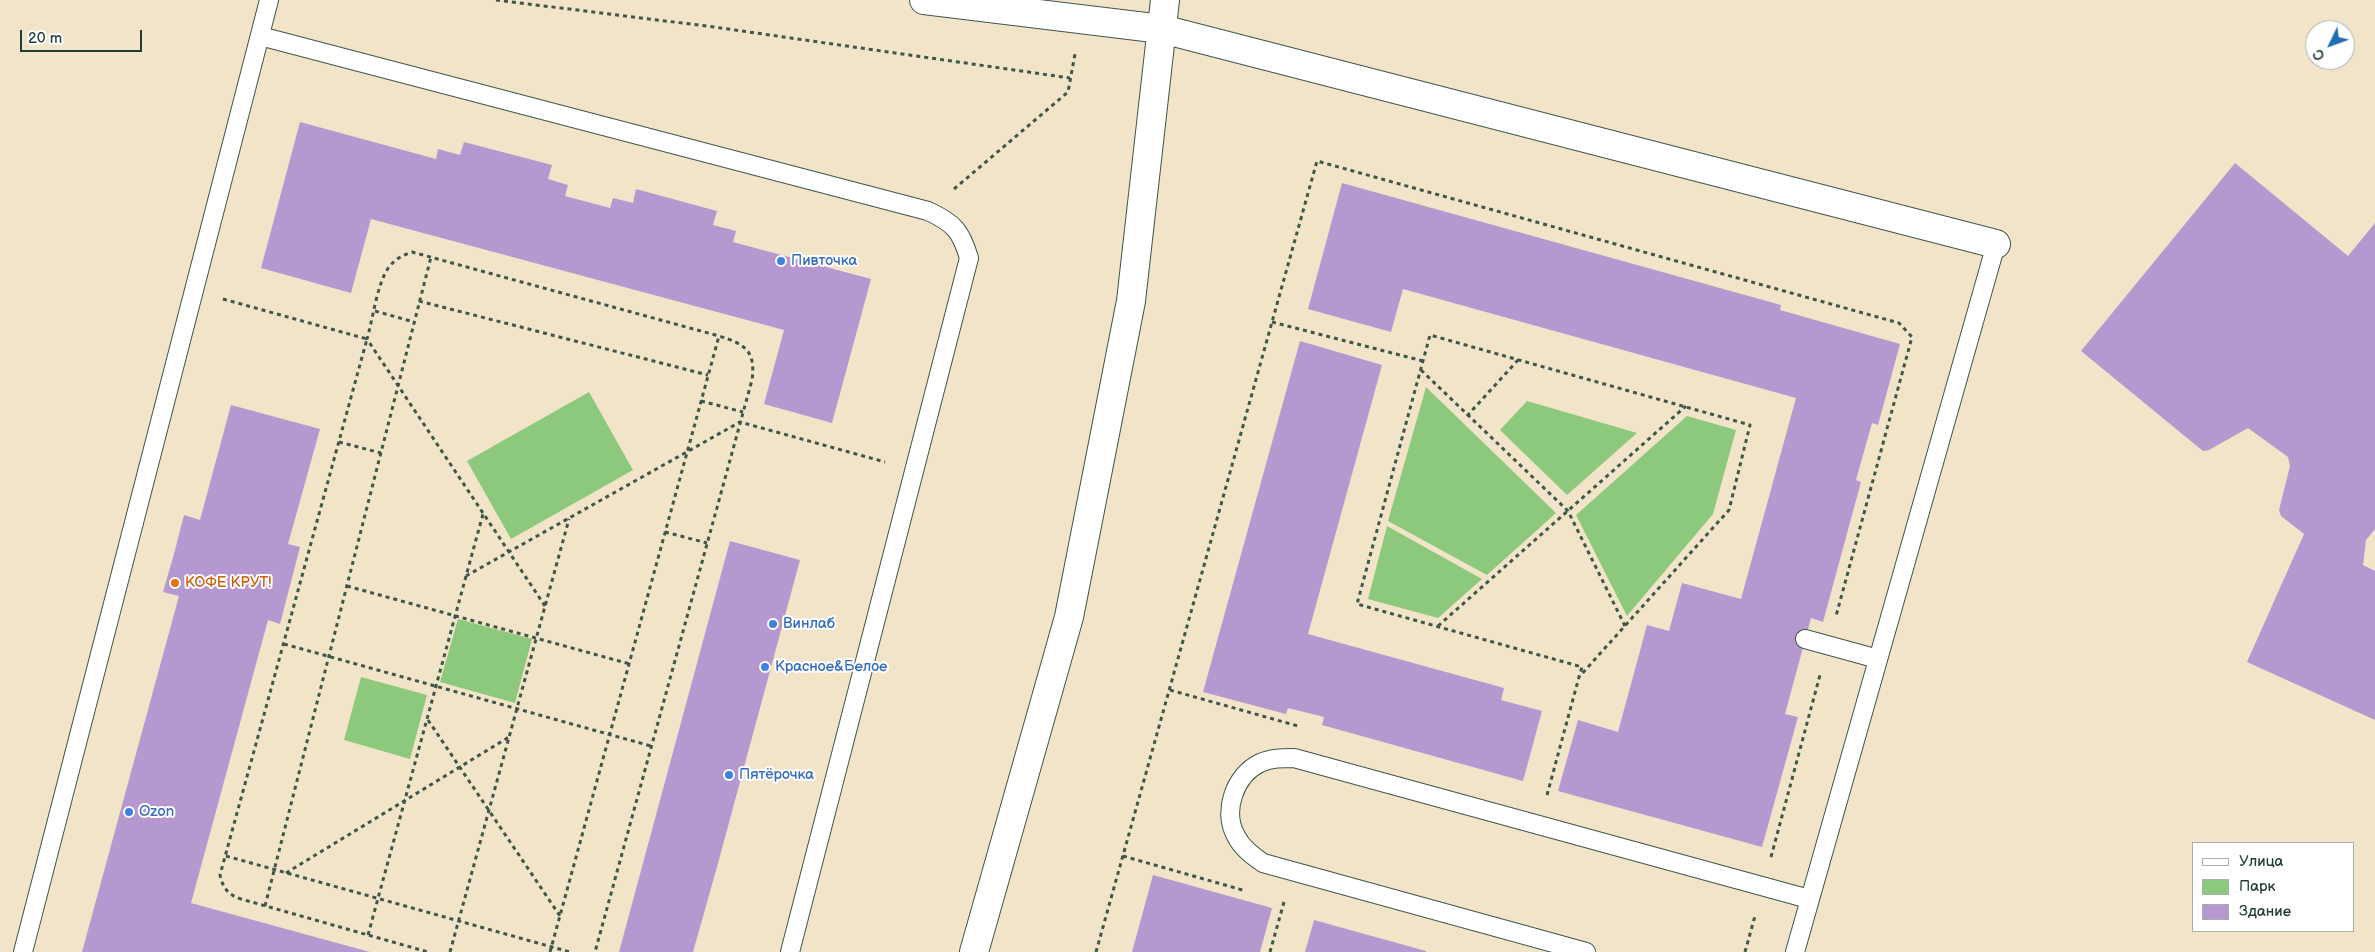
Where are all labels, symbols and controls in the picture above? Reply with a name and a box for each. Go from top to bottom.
scale bar [22,20,145,52]
north arrow [2305,20,2355,70]
text: 20 m [28,29,62,48]
text: С [2310,45,2329,64]
place label: Пивточка [791,252,857,270]
marker: Пивточка [775,255,787,267]
place label: КОФЕ КРУТ! [185,574,271,592]
marker: КОФЕ КРУТ! [169,577,181,589]
place label: Винлаб [783,615,835,633]
marker: Винлаб [767,618,779,630]
place label: Красное&Белое [775,658,887,676]
marker: Красное&Белое [759,661,771,673]
place label: Пятёрочка [739,766,814,784]
marker: Пятёрочка [723,769,735,781]
place label: Ozon [139,803,174,821]
marker: Ozon [123,806,135,818]
legend [2192,842,2355,932]
text: Улица [2239,852,2283,871]
text: Парк [2239,877,2276,896]
text: Здание [2239,902,2291,921]

